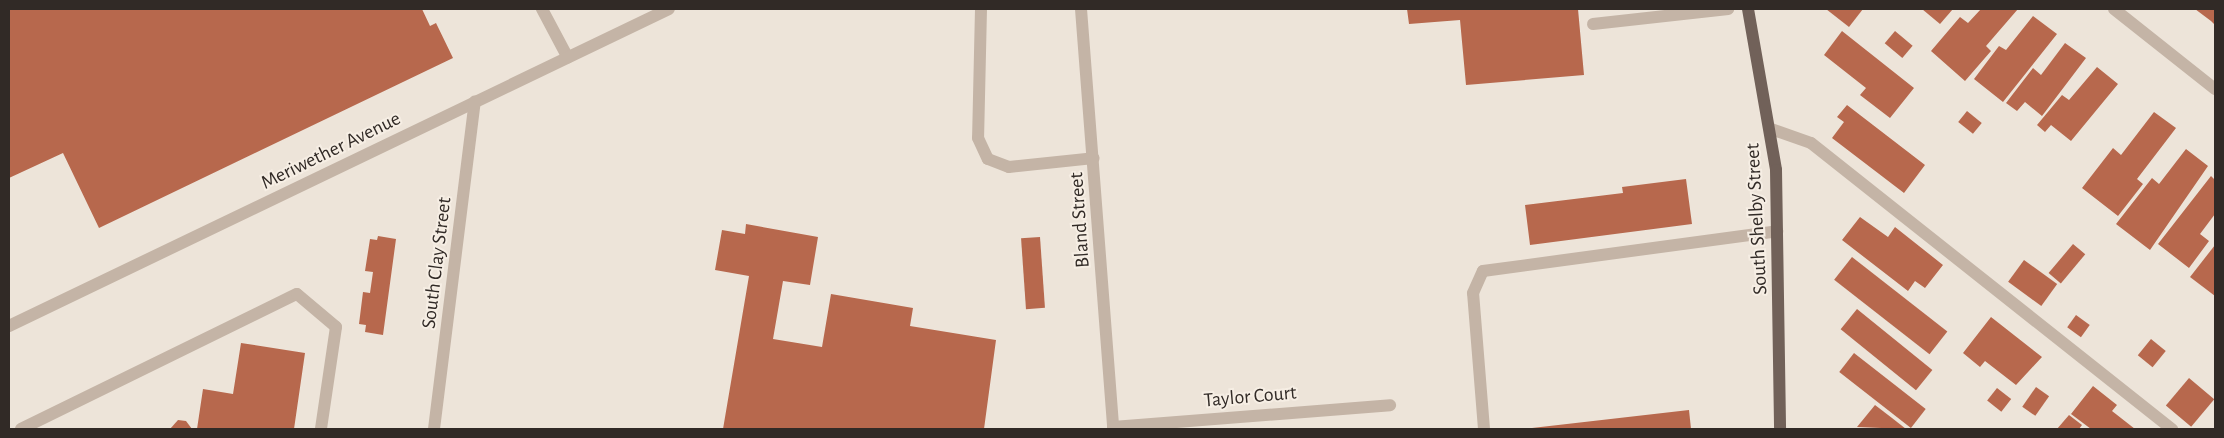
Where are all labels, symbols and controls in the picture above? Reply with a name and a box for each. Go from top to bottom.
street label: Meriwether Avenue [257,107,405,195]
street label: South Shelby Street [1741,143,1773,295]
street label: Bland Street [1065,171,1095,269]
street label: South Clay Street [417,196,457,330]
street label: Taylor Court [1203,381,1297,413]

